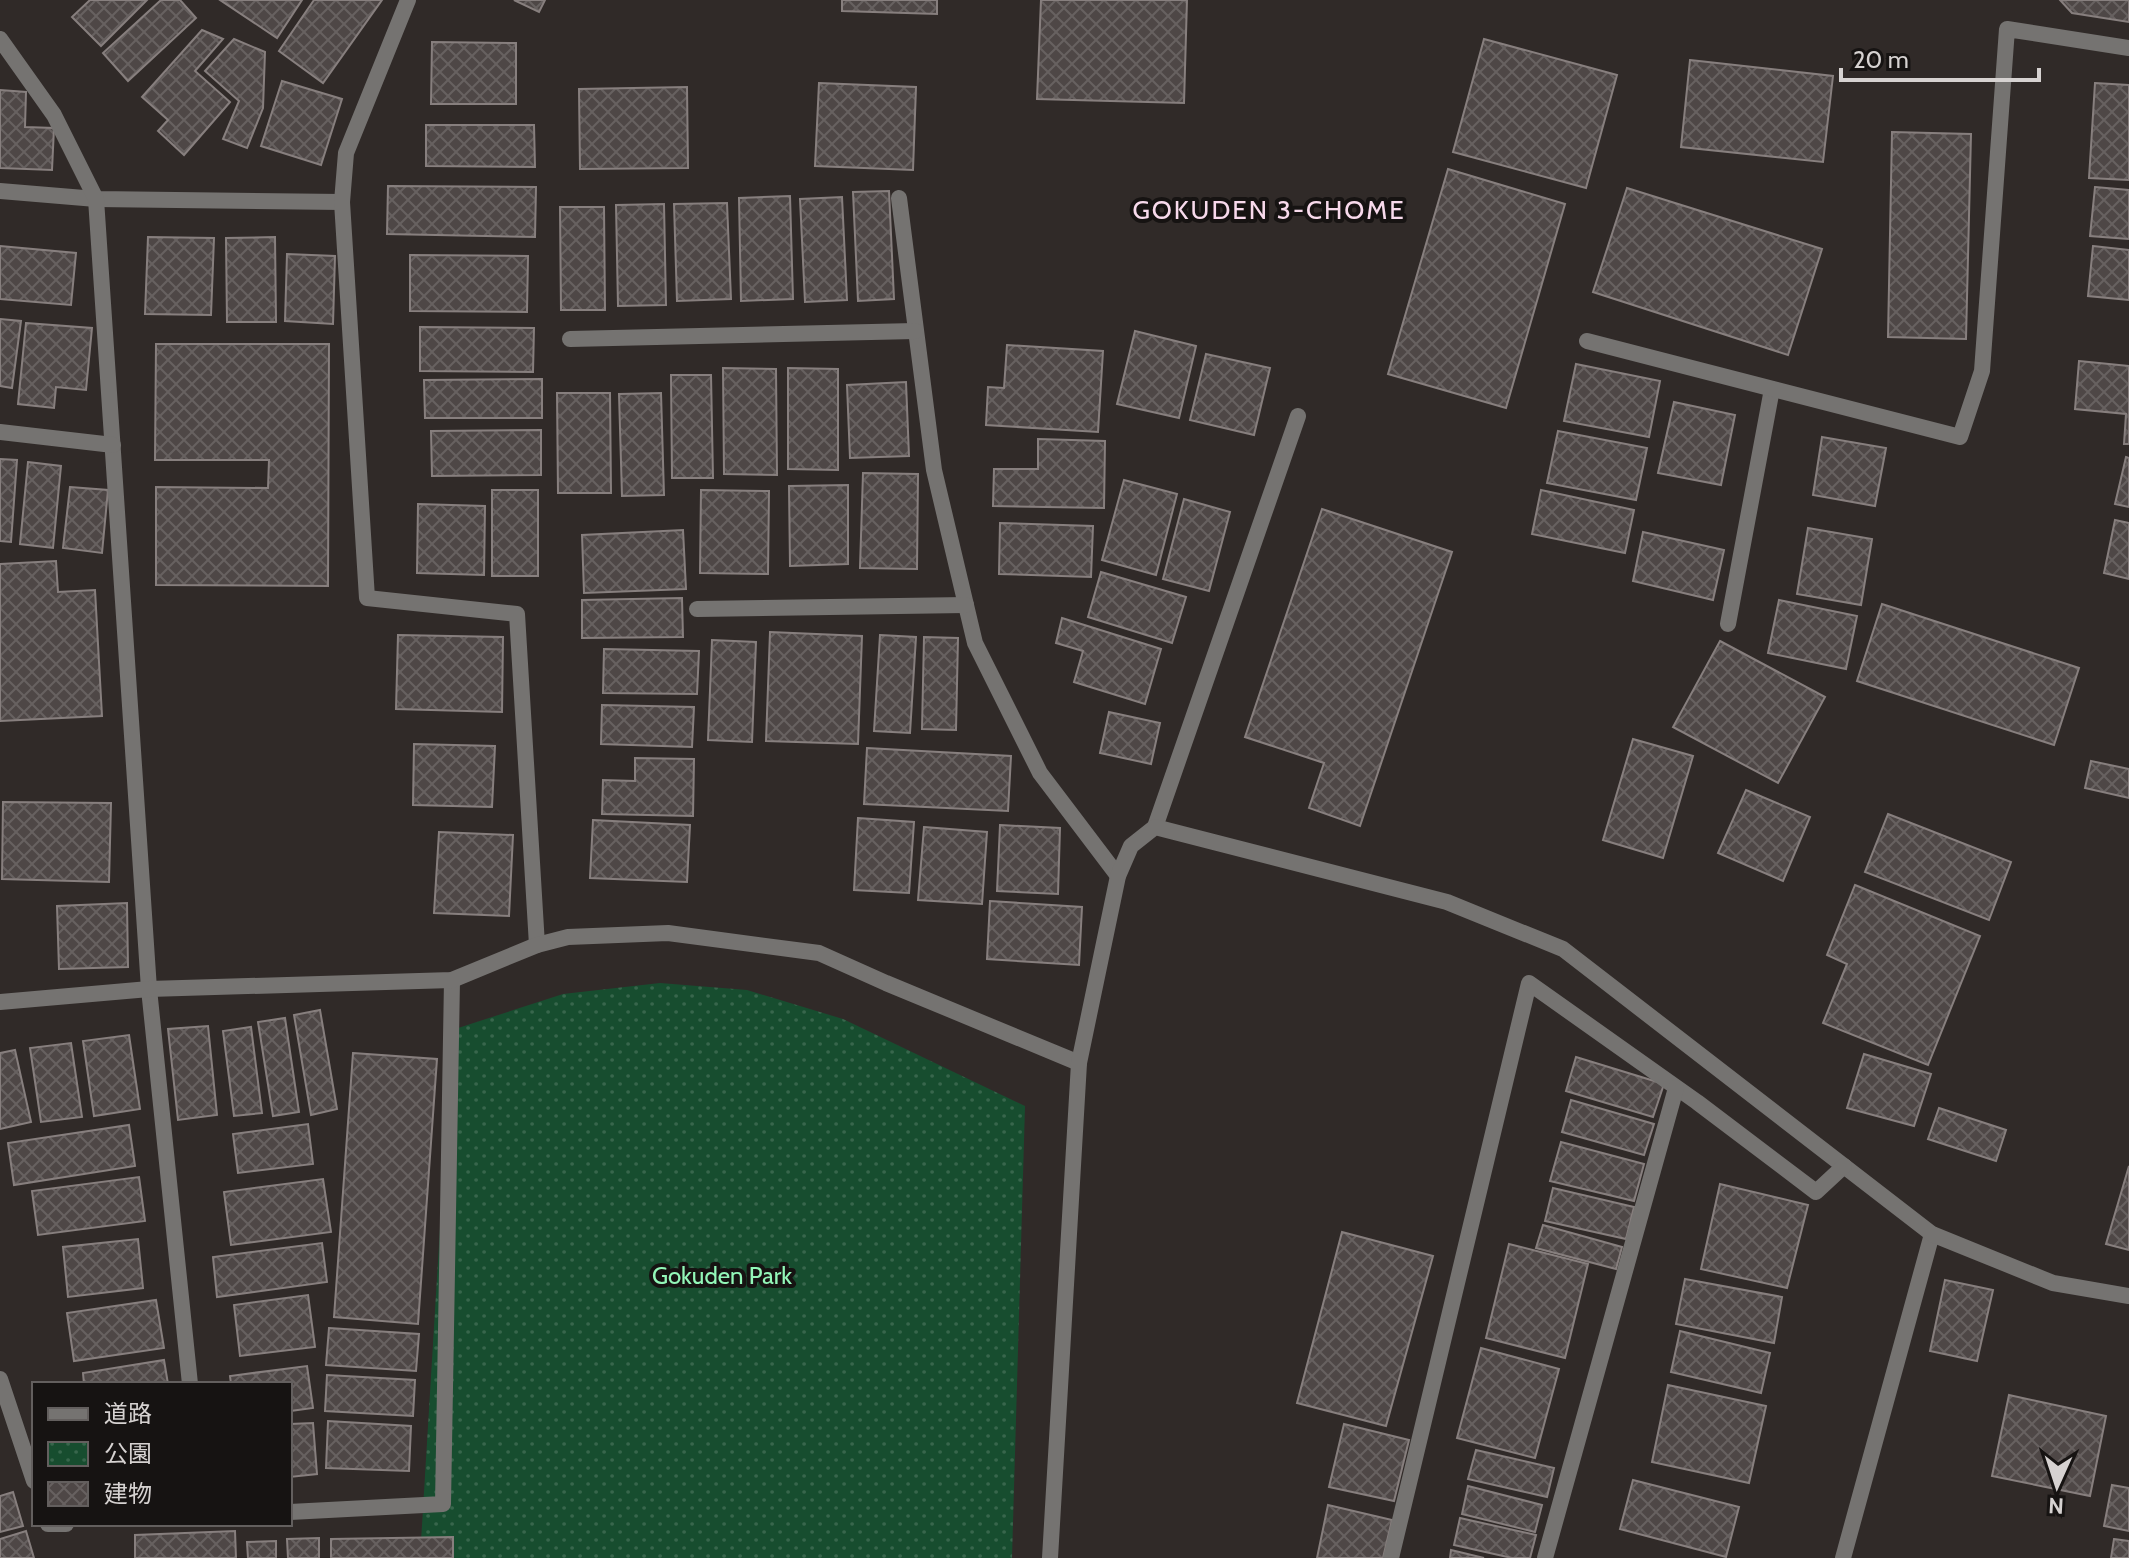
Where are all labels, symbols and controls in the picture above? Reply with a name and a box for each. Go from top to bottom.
scale bar [1841,32,2039,82]
text: 20 m [1853,45,1909,74]
district label: GOKUDEN 3-CHOME [1132,194,1406,226]
park label: Gokuden Park [652,1261,792,1290]
legend [32,1382,292,1526]
text: 道路 [104,1399,152,1428]
text: 公園 [104,1439,152,1468]
north arrow [2017,1446,2097,1526]
text: 建物 [104,1479,152,1508]
text: N [2048,1492,2064,1519]

